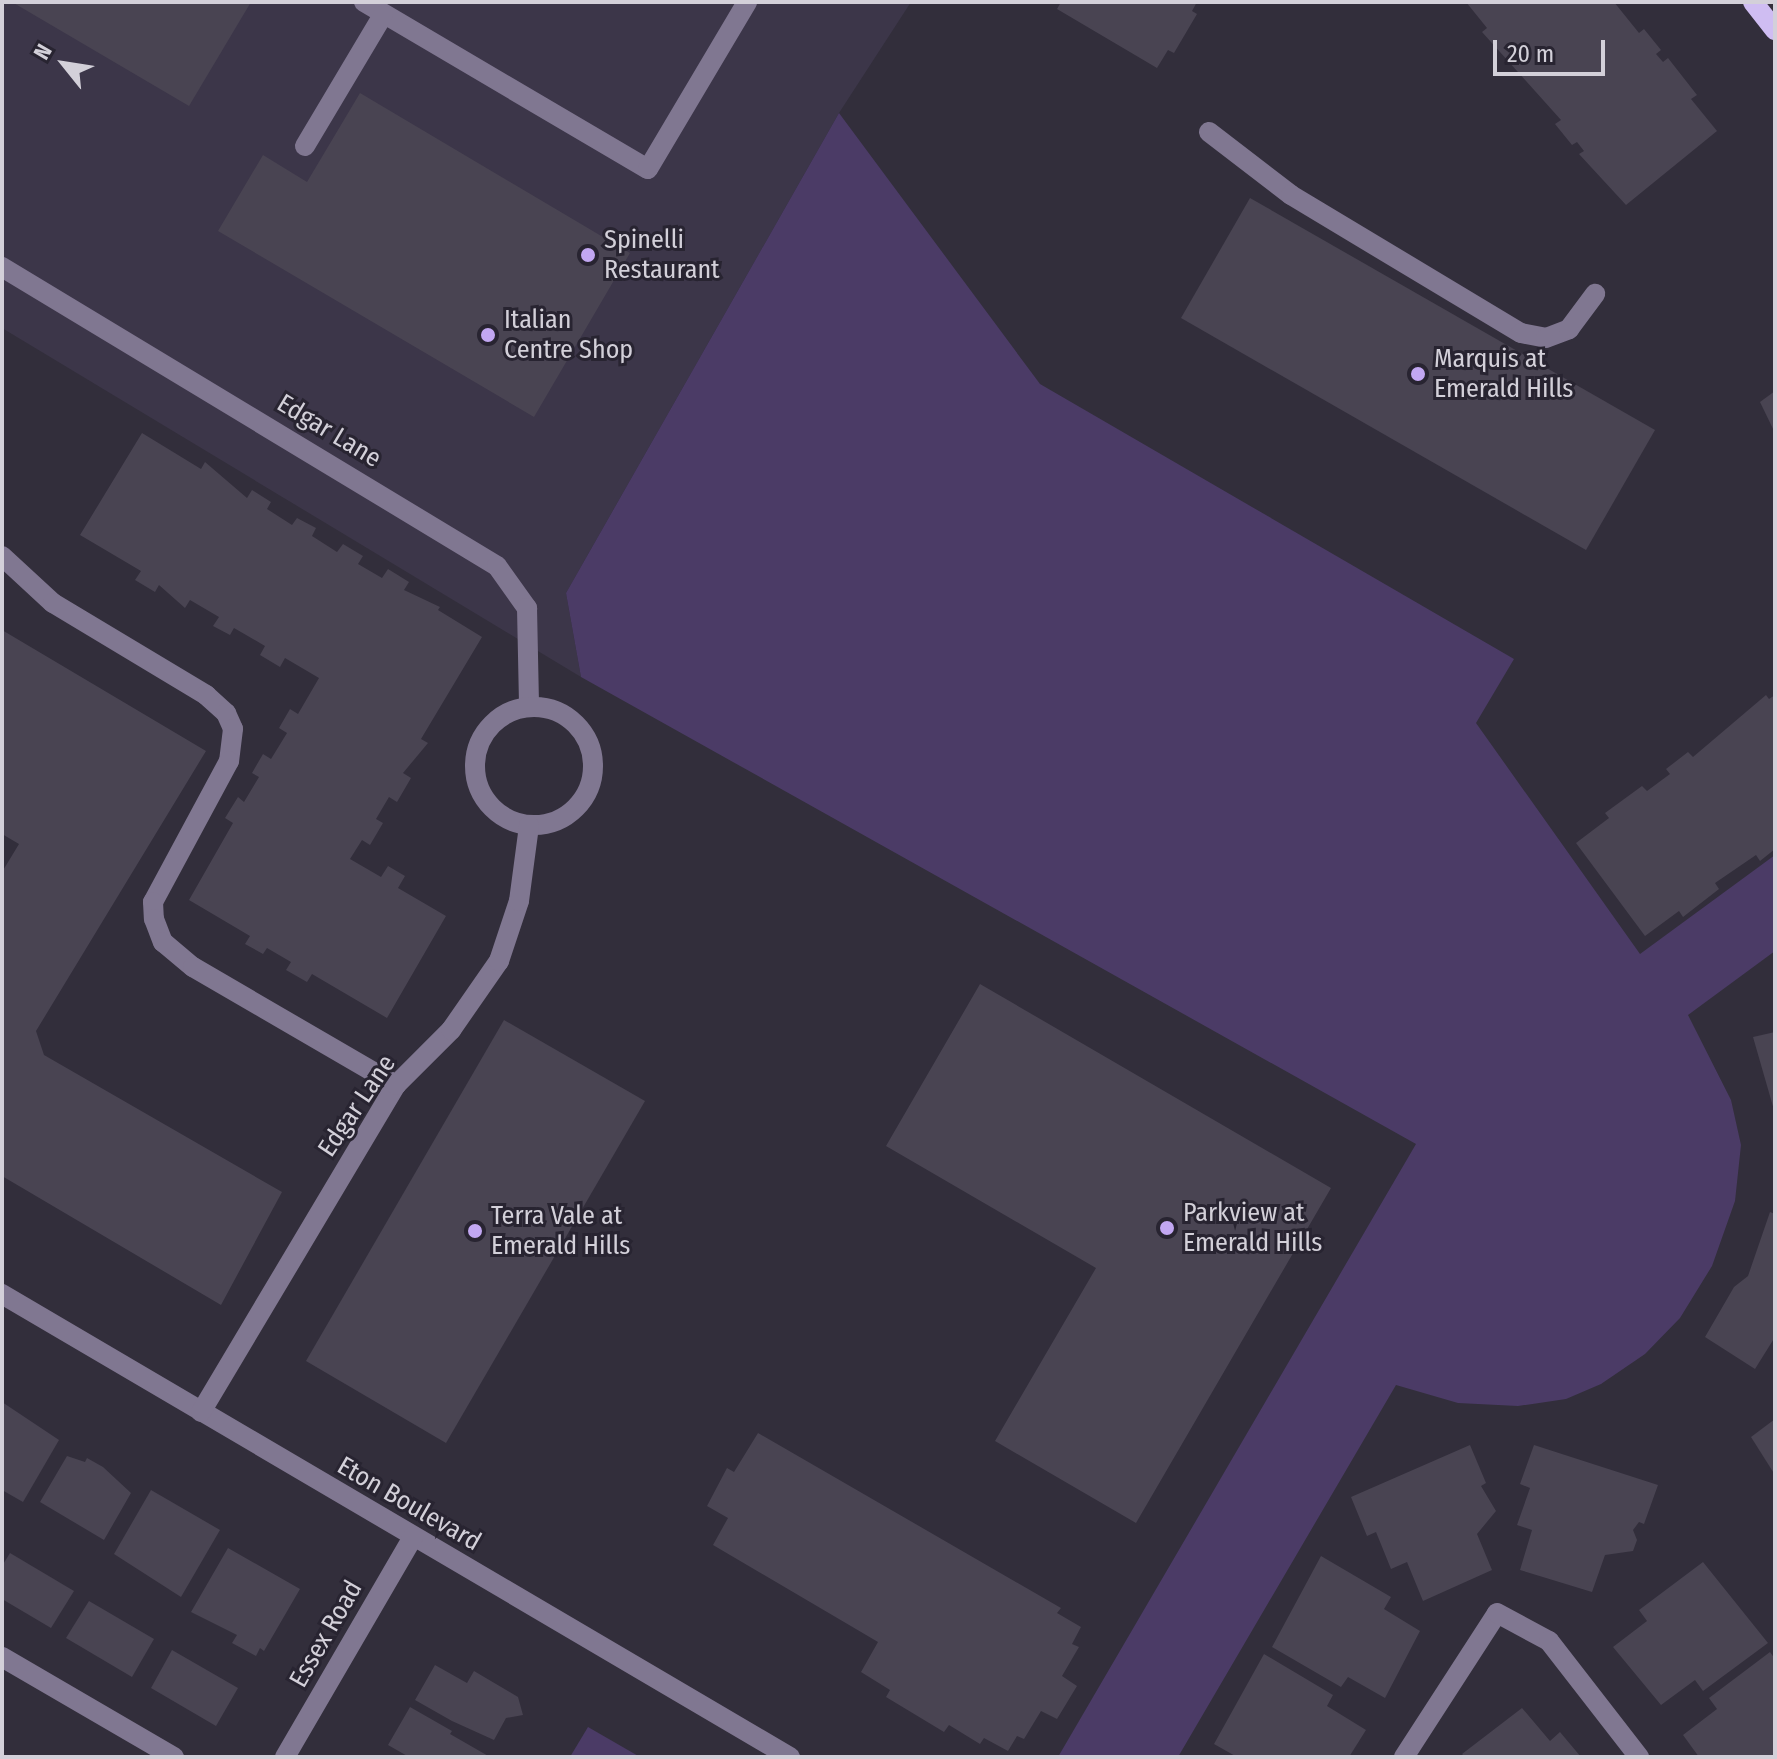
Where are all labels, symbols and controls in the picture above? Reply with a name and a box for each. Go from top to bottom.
north arrow [24,24,104,104]
scale bar [1497,24,1609,74]
text: N [28,39,58,64]
text: 20 m [1507,40,1554,68]
place label: Spinelli Restaurant [604,224,720,286]
marker: Spinelli Restaurant [579,246,597,264]
place label: Italian Centre Shop [504,304,633,366]
marker: Italian Centre Shop [479,326,497,344]
place label: Marquis at Emerald Hills [1434,343,1573,404]
marker: Marquis at Emerald Hills [1409,365,1427,383]
street label: Edgar Lane [271,388,387,474]
street label: Edgar Lane [312,1049,402,1163]
place label: Parkview at Emerald Hills [1183,1197,1322,1258]
place label: Terra Vale at Emerald Hills [491,1200,630,1262]
marker: Parkview at Emerald Hills [1158,1219,1176,1237]
marker: Terra Vale at Emerald Hills [466,1222,484,1240]
street label: Eton Boulevard [332,1450,486,1558]
street label: Essex Road [283,1575,369,1693]

